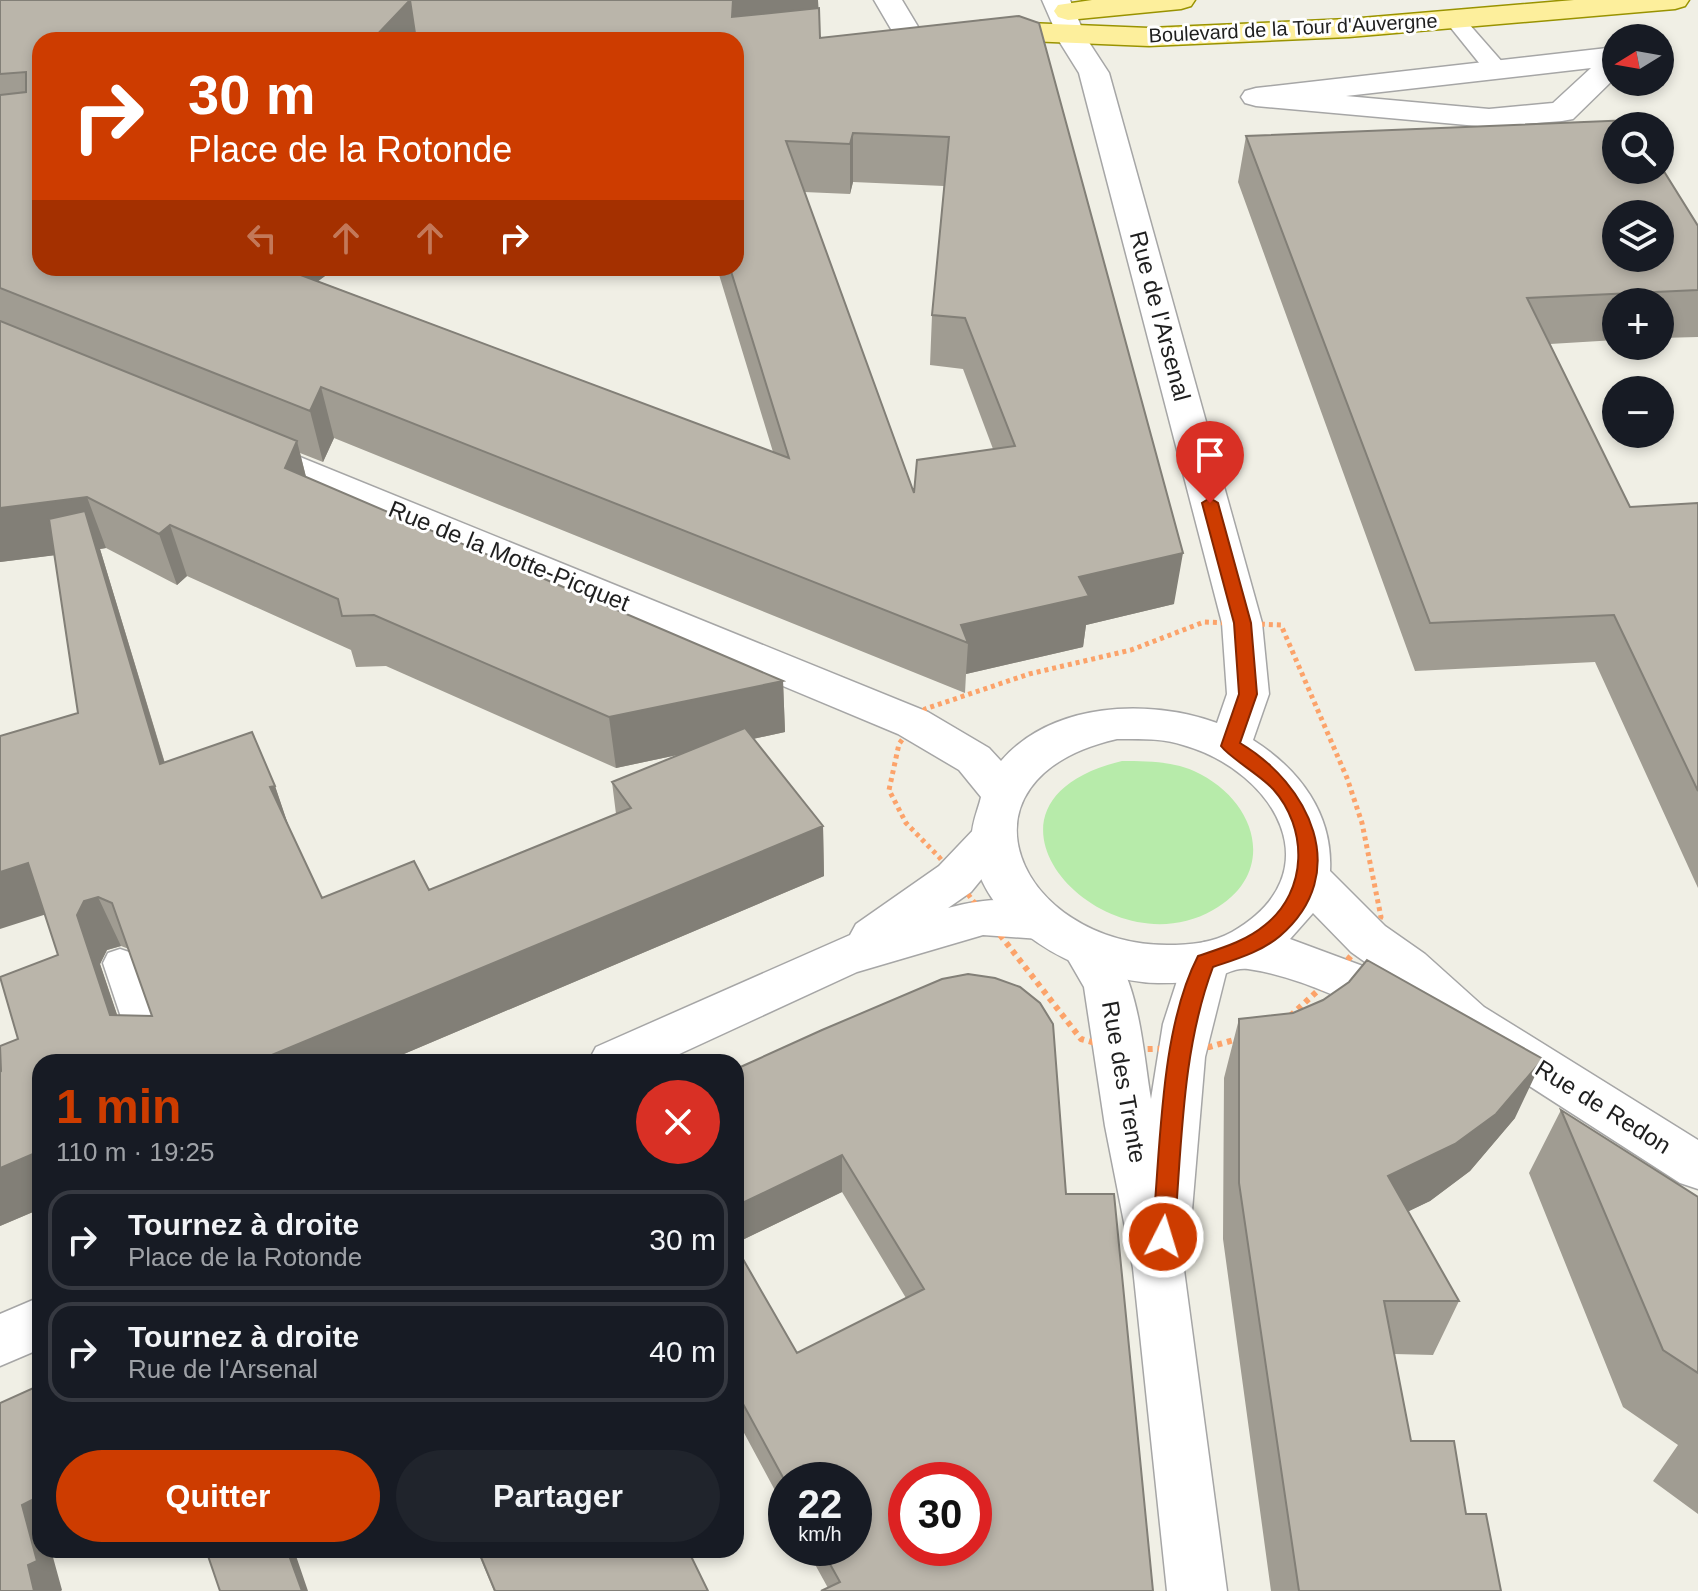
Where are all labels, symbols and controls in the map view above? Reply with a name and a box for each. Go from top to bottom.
street label: Boulevard de la Tour d'Auvergne [1148,9,1438,47]
north arrow [1602,24,1674,96]
map controls [1602,24,1674,448]
text: 30 m [188,63,316,126]
icon: right [56,64,160,168]
button: search [1602,112,1674,184]
text: Place de la Rotonde [188,129,512,170]
button: layers [1602,200,1674,272]
icon: left [240,216,284,260]
icon: ahead [324,216,368,260]
icon: ahead [408,216,452,260]
icon: right [492,216,536,260]
street label: Rue de l'Arsenal [1125,228,1196,404]
button: + [1602,288,1674,360]
button: − [1602,376,1674,448]
pin [1176,421,1244,503]
icon: arrive [1188,433,1232,477]
street label: Rue de la Motte-Picquet [385,495,634,616]
street label: Rue des Trente [1097,999,1152,1165]
street label: Rue de Redon [1530,1054,1676,1159]
text: 1 min [56,1080,181,1133]
button: close [636,1080,720,1164]
text: 110 m · 19:25 [56,1137,215,1167]
position arrow [1121,1195,1205,1279]
text: Tournez à droite [128,1208,359,1241]
icon: right [60,1218,104,1262]
text: 30 m [649,1223,716,1256]
text: Place de la Rotonde [128,1242,362,1272]
text: Tournez à droite [128,1320,359,1353]
icon: right [60,1330,104,1374]
text: 40 m [649,1335,716,1368]
text: Rue de l'Arsenal [128,1354,318,1384]
button: Quitter [56,1450,380,1542]
button: Partager [396,1450,720,1542]
speed limit sign: 30 [888,1462,992,1566]
text: 22 [798,1482,842,1526]
text: km/h [798,1523,842,1545]

